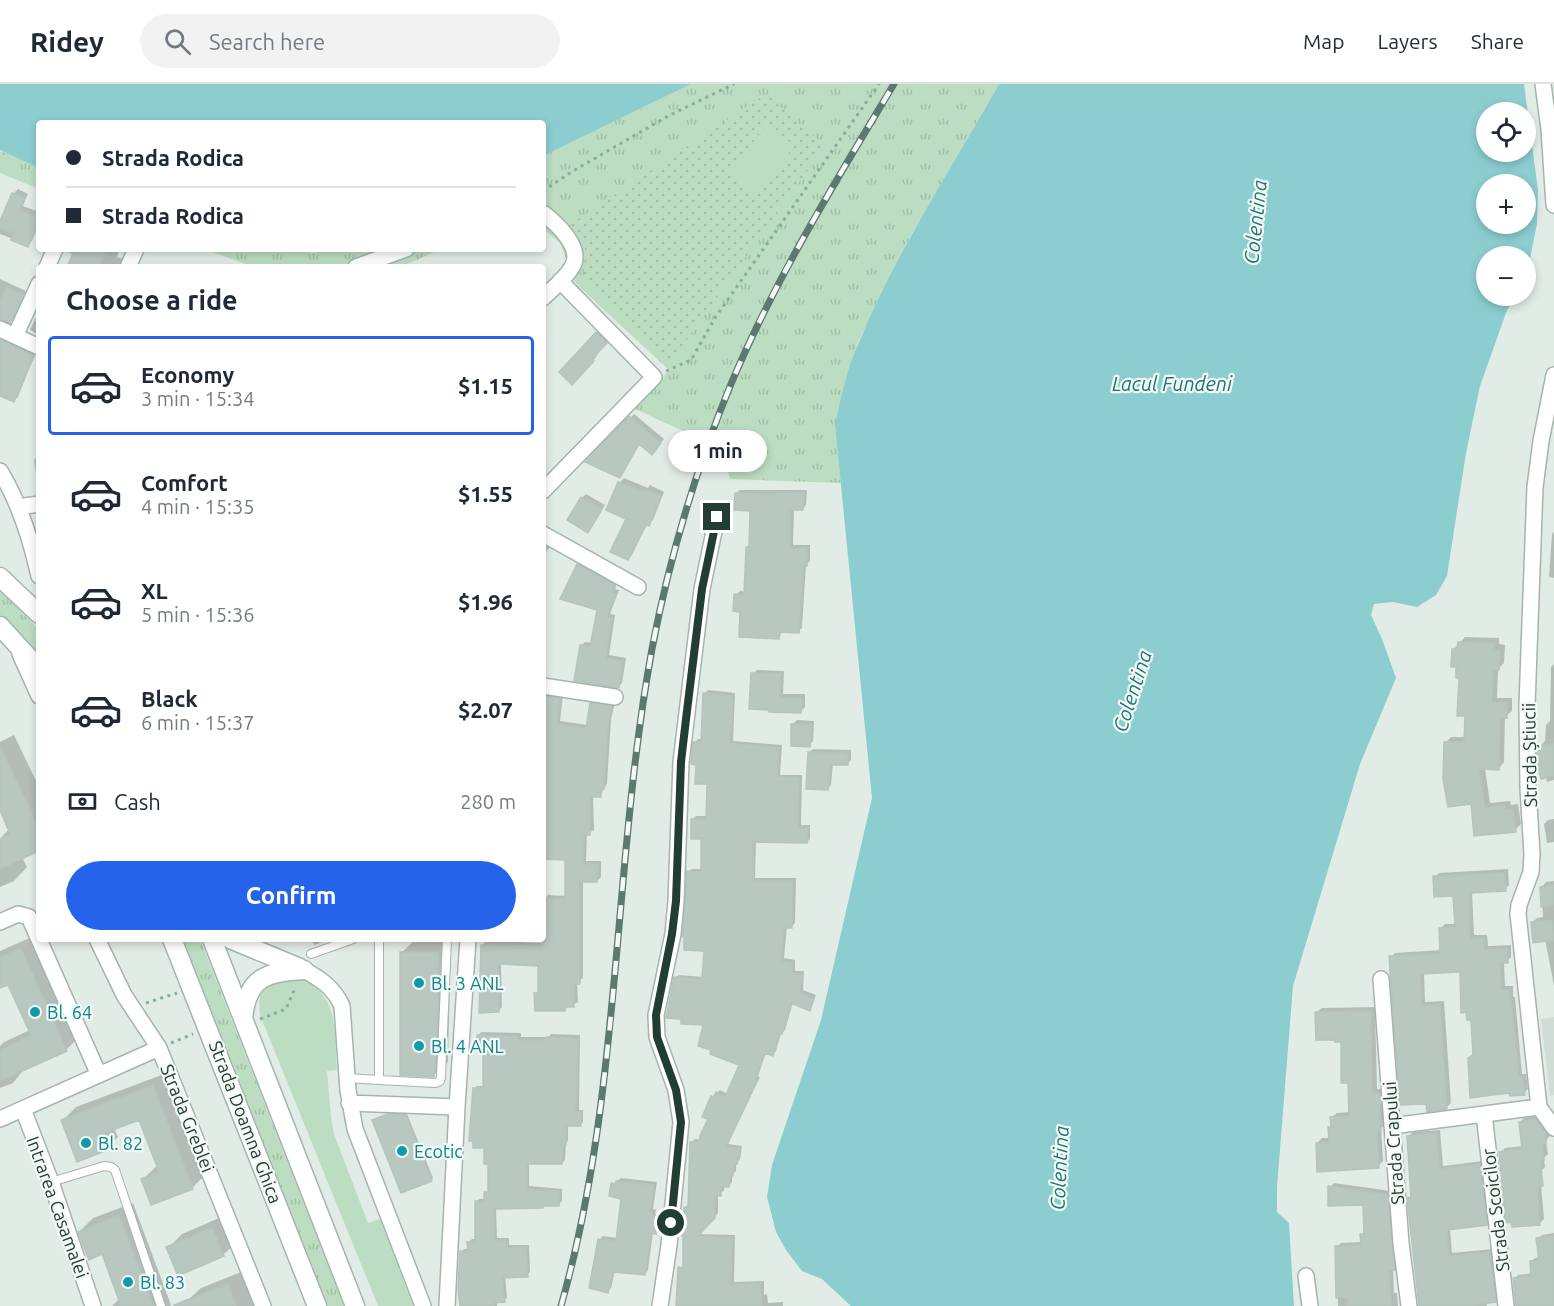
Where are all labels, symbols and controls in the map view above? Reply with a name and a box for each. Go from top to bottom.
search box [140,14,560,68]
icon: search [161,25,194,58]
text: Ridey [30,26,104,57]
text: Search here [209,29,325,54]
text: Map [1303,29,1344,53]
text: Layers [1377,29,1438,53]
text: Share [1471,29,1524,53]
map controls [1476,102,1536,306]
button: locate [1476,102,1536,162]
text: Strada Rodica [102,145,244,170]
button: + [1476,174,1536,234]
water label: Colentina [1239,179,1271,265]
text: Strada Rodica [102,203,244,228]
button: − [1476,246,1536,306]
text: Choose a ride [66,285,238,315]
icon: car [69,359,123,413]
text: Economy [141,362,234,387]
water label: Lacul Fundeni [1112,372,1233,395]
text: $1.15 [458,373,513,398]
text: 3 min · 15:34 [141,387,255,410]
callout: 1 min [668,430,766,472]
text: 1 min [692,439,743,462]
icon: car [69,467,123,521]
text: Comfort [141,470,228,495]
text: $1.55 [458,481,513,506]
text: 4 min · 15:35 [141,495,255,518]
route end [703,503,730,530]
icon: car [69,575,123,629]
text: XL [141,578,168,603]
text: $1.96 [458,589,513,614]
text: 5 min · 15:36 [141,603,255,626]
water label: Colentina [1108,647,1156,735]
icon: car [69,683,123,737]
text: Black [141,686,198,711]
text: $2.07 [458,697,513,722]
street label: Strada Știucii [1518,702,1540,808]
text: 6 min · 15:37 [141,711,255,734]
icon: cash [66,785,99,818]
text: Cash [114,789,161,814]
text: 280 m [460,790,516,813]
button: Confirm [66,861,516,930]
place label: Bl. 3 ANL [431,973,504,993]
marker: Bl. 3 ANL [412,976,426,990]
place label: Bl. 64 [47,1002,92,1022]
marker: Bl. 64 [28,1005,42,1019]
place label: Bl. 4 ANL [431,1036,504,1056]
street label: Strada Doamna Ghica [206,1038,286,1206]
marker: Bl. 4 ANL [412,1039,426,1053]
street label: Strada Greblei [157,1061,219,1175]
street label: Strada Crapului [1379,1081,1407,1205]
water label: Colentina [1045,1125,1073,1211]
street label: Intrarea Casamalei [23,1133,93,1281]
place label: Bl. 82 [98,1133,143,1153]
marker: Bl. 82 [79,1136,93,1150]
place label: Ecotic [414,1141,463,1161]
marker: Ecotic [395,1144,409,1158]
street label: Strada Scoicilor [1478,1147,1512,1273]
route start [657,1209,684,1236]
place label: Bl. 83 [140,1272,185,1292]
marker: Bl. 83 [121,1275,135,1289]

